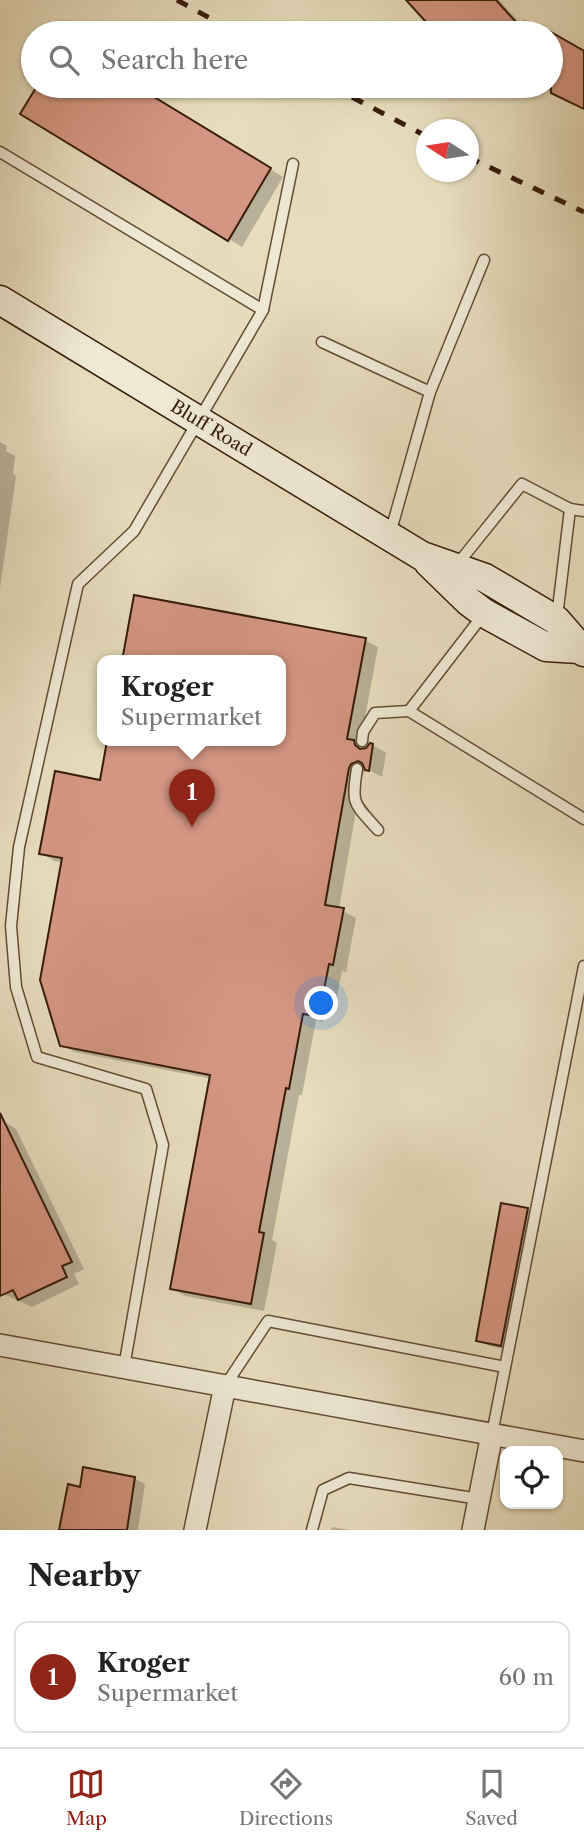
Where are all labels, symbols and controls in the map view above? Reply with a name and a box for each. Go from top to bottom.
search box [21,21,563,98]
icon: search [45,41,83,79]
text: Search here [101,44,248,76]
north arrow [416,119,479,182]
street label: Bluff Road [167,395,256,461]
popup [97,655,286,746]
text: Kroger [121,671,214,703]
text: Supermarket [121,703,262,731]
pin: 1 [169,769,215,827]
your location [304,986,338,1020]
map controls [500,1446,563,1509]
button: locate [500,1446,563,1509]
text: Nearby [28,1557,141,1594]
text: Kroger [97,1647,190,1679]
text: 1 [48,1663,58,1691]
text: 60 m [498,1663,554,1691]
text: Supermarket [97,1679,238,1707]
tab: Map [66,1765,107,1830]
tab: Directions [239,1765,333,1830]
tab: Saved [465,1765,518,1830]

